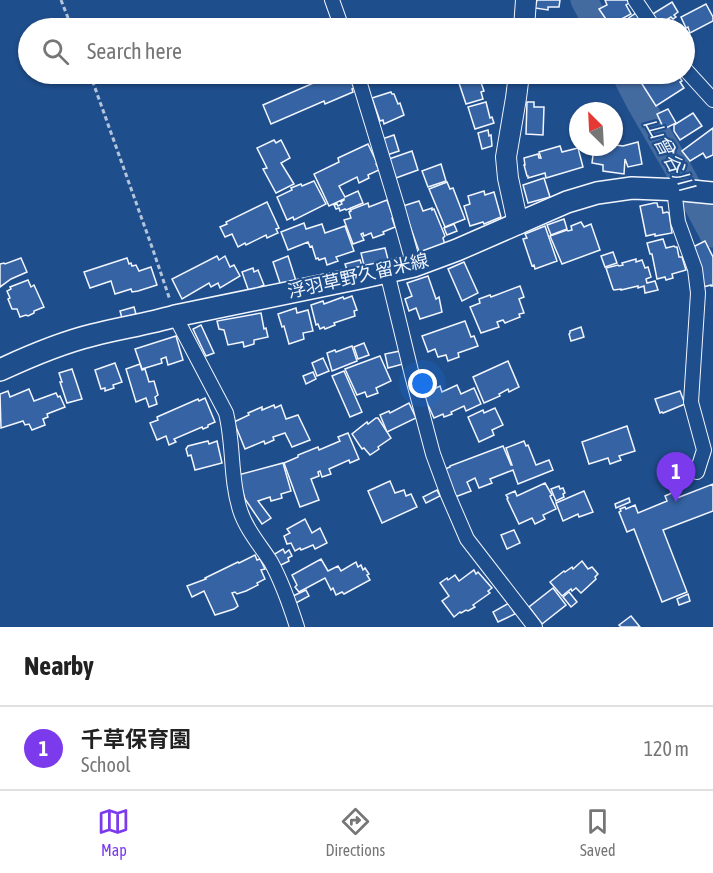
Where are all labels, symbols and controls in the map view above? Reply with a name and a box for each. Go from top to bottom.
search box [18,18,695,84]
icon: search [39,35,72,68]
text: Search here [87,38,182,64]
north arrow [569,102,623,156]
water label: 山曾谷川 [640,113,700,196]
street label: 浮羽草野久留米線 [285,249,430,302]
your location [408,369,437,398]
pin: 1 [656,452,696,502]
text: Nearby [24,651,94,681]
text: 千草保育園 [81,726,191,752]
text: 1 [39,737,48,760]
text: 120 m [644,737,689,760]
text: School [81,753,131,776]
tab: Map [97,805,130,859]
tab: Directions [325,805,385,859]
tab: Saved [580,805,615,859]

